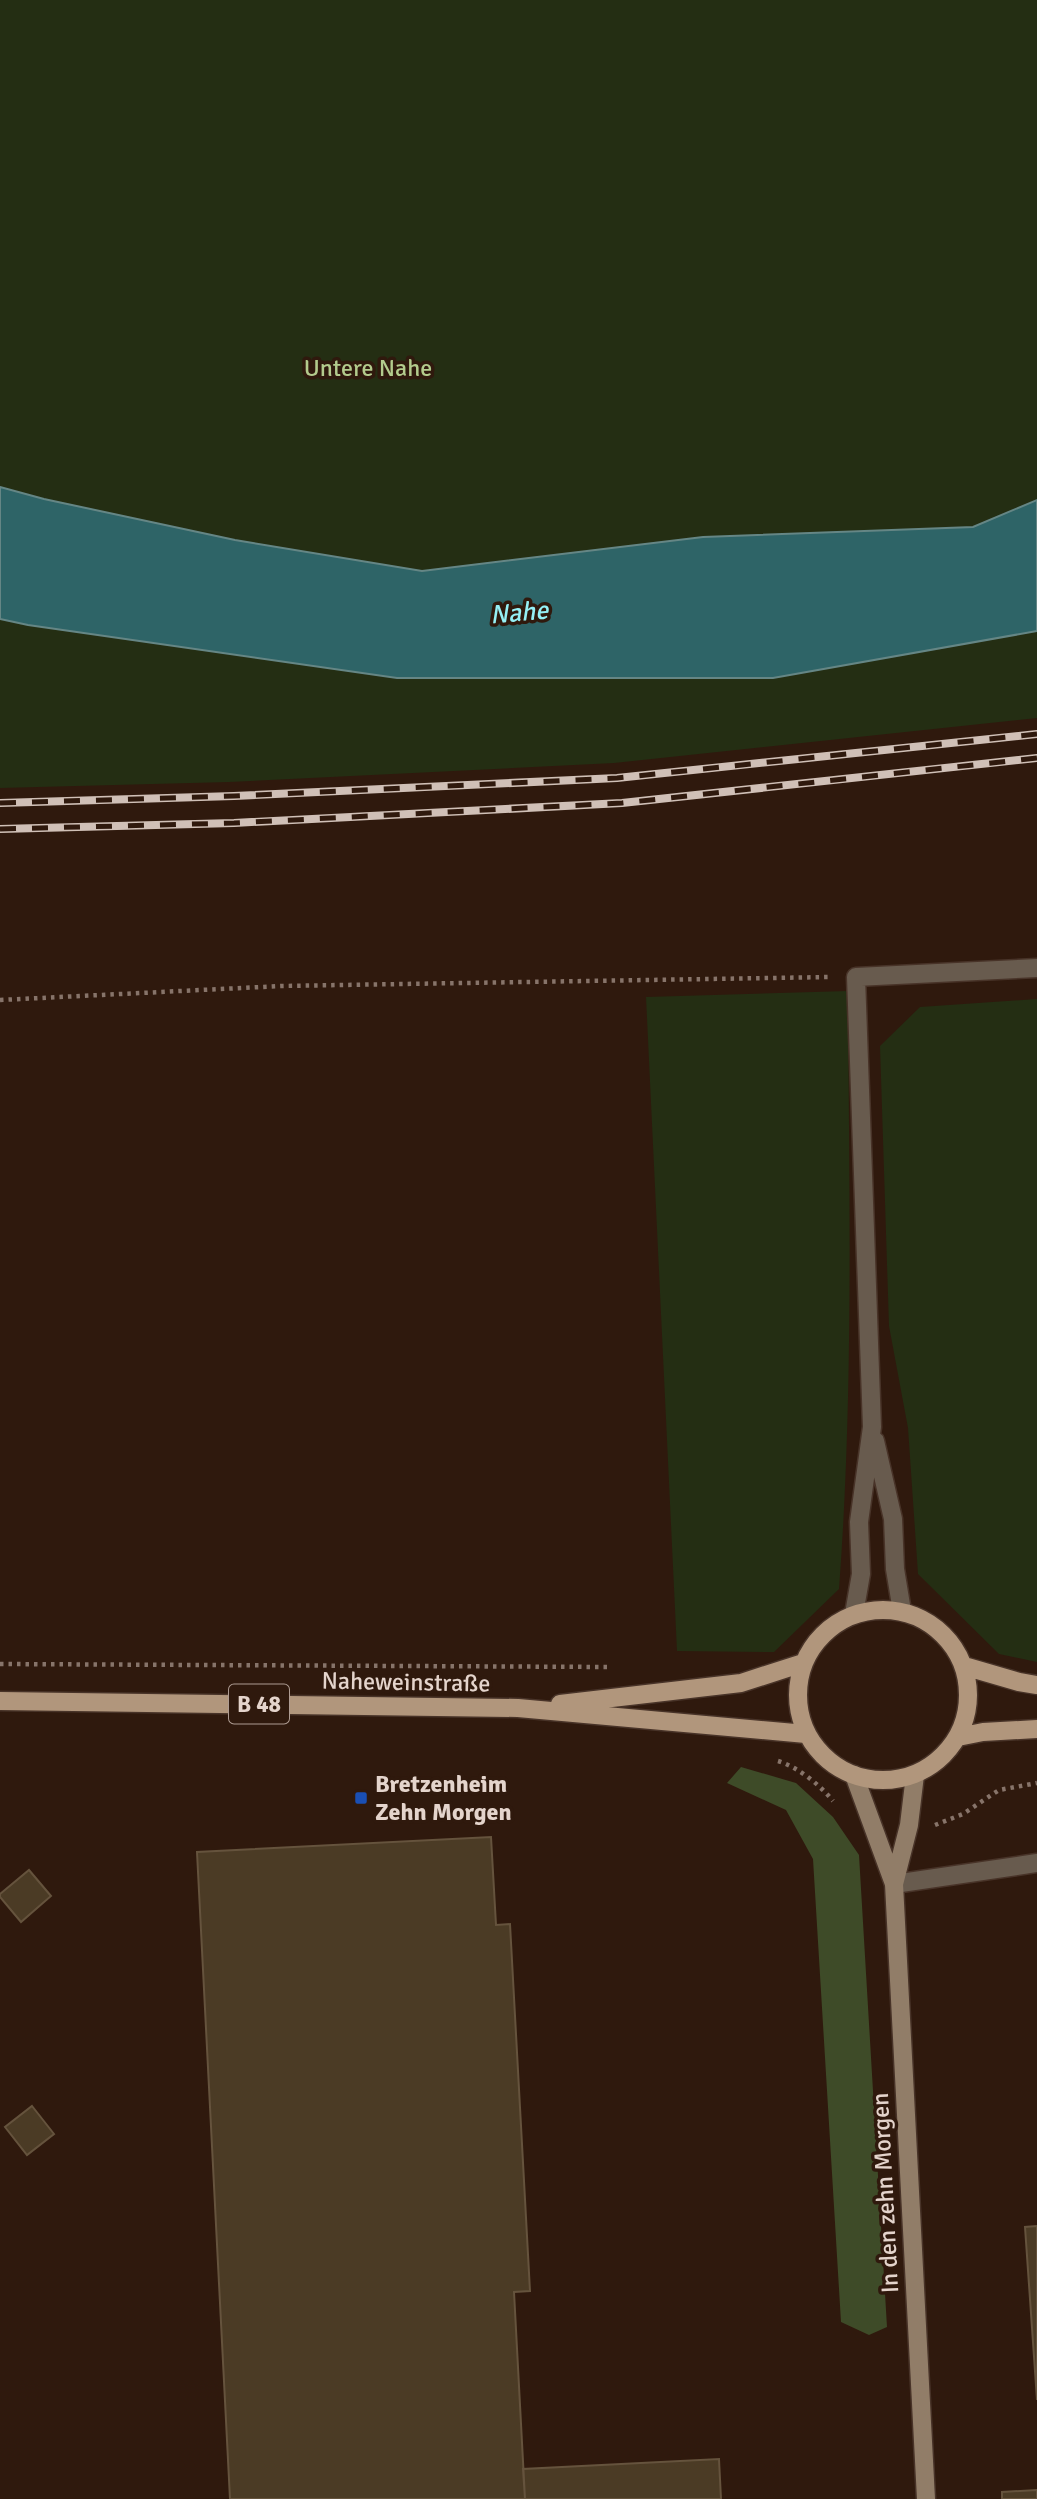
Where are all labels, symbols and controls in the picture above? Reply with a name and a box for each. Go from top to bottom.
park label: Untere Nahe [304,353,432,383]
water label: Nahe [489,594,551,631]
street label: Naheweinstraße [321,1666,491,1698]
road number: B 48 [229,1684,289,1723]
place label: Bretzenheim Zehn Morgen [375,1769,512,1827]
marker: Bretzenheim Zehn Morgen [353,1790,369,1806]
street label: In den zehn Morgen [865,2092,905,2294]

